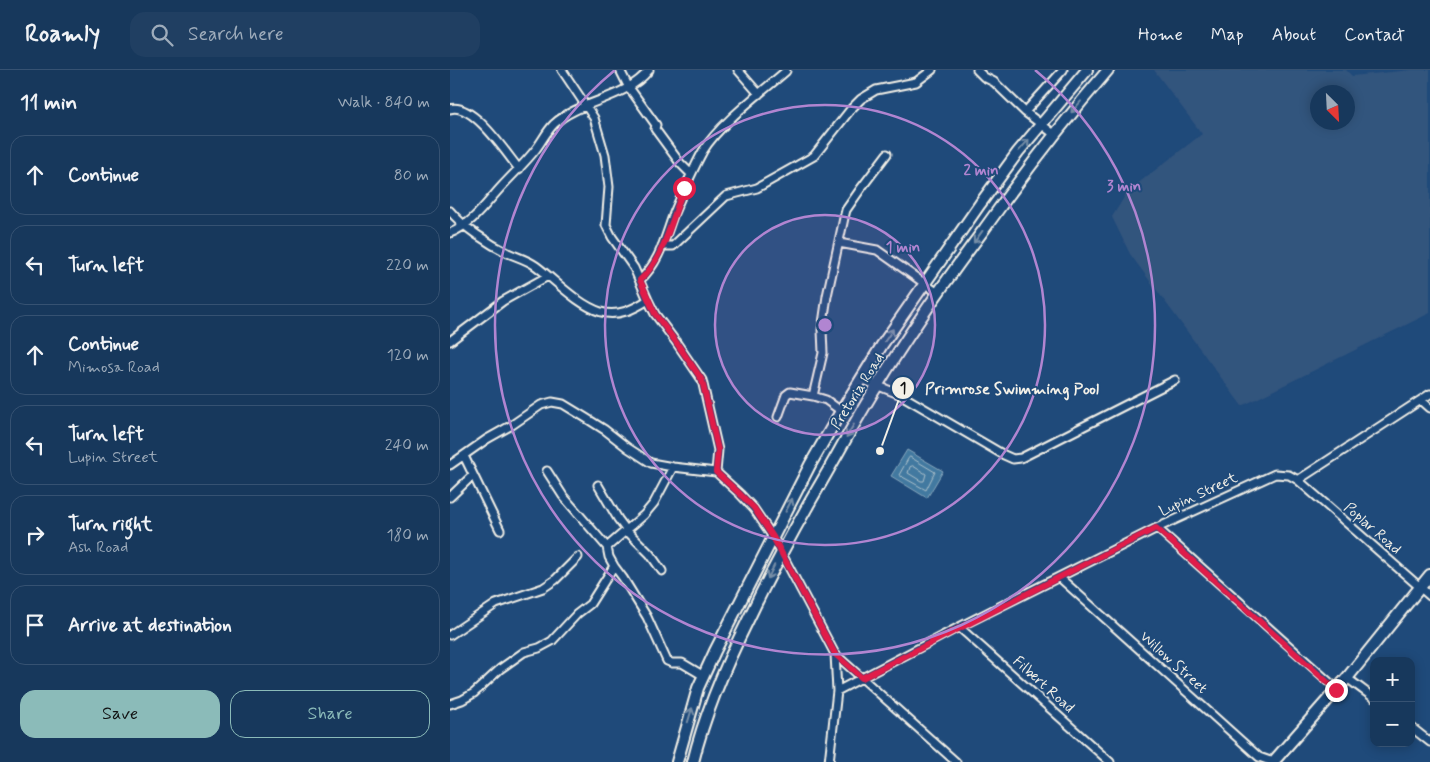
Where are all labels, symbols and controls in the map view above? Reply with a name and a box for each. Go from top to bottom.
search box [130,12,480,57]
text: Roamly [25,19,100,50]
icon: search [148,21,176,49]
text: Search here [188,22,284,47]
text: Home [1138,23,1183,47]
text: Map [1211,23,1244,47]
text: About [1272,23,1316,47]
text: Contact [1344,23,1405,47]
north arrow [1310,85,1355,130]
text: 11 min [20,89,77,117]
text: Walk · 840 m [338,92,430,113]
one-way arrow [1070,100,1081,113]
one-way arrow [1018,139,1029,152]
icon: ahead [21,161,49,189]
text: 2 min [963,161,999,181]
text: Continue [68,163,139,188]
text: 80 m [394,165,429,186]
route start [673,177,696,200]
text: 3 min [1107,177,1141,197]
one-way arrow [973,230,983,244]
text: 1 min [886,238,920,258]
icon: left [21,251,49,279]
text: Turn left [68,253,144,278]
text: 220 m [386,255,429,276]
centre of rings [816,316,834,334]
one-way arrow [884,328,894,342]
text: Continue [68,332,139,357]
icon: ahead [21,341,49,369]
text: 120 m [387,345,429,366]
street label: Pretoria Road [826,350,889,434]
text: Mimosa Road [68,357,160,378]
callout: Primrose Swimming Pool [891,373,1107,404]
text: 1 [900,379,906,399]
text: Primrose Swimming Pool [925,379,1099,401]
text: Turn left [68,422,144,447]
one-way arrow [844,423,854,437]
icon: left [21,431,49,459]
text: 240 m [385,435,429,456]
text: Lupin Street [68,447,158,468]
street label: Lupin Street [1156,468,1241,522]
one-way arrow [785,498,794,513]
street label: Poplar Road [1339,498,1405,559]
text: Turn right [68,512,152,537]
icon: right [21,521,49,549]
text: 180 m [386,525,429,546]
text: Ash Road [68,537,128,558]
one-way arrow [766,565,776,580]
icon: arrive [21,611,49,639]
text: Arrive at destination [68,613,232,638]
street label: Willow Street [1135,627,1212,699]
street label: Filbert Road [1008,652,1078,718]
map controls [1370,657,1415,747]
button: + [1370,657,1415,702]
route end [1325,679,1348,702]
button: Save [20,690,220,738]
button: Share [230,690,430,738]
button: − [1370,702,1415,747]
one-way arrow [685,707,695,723]

